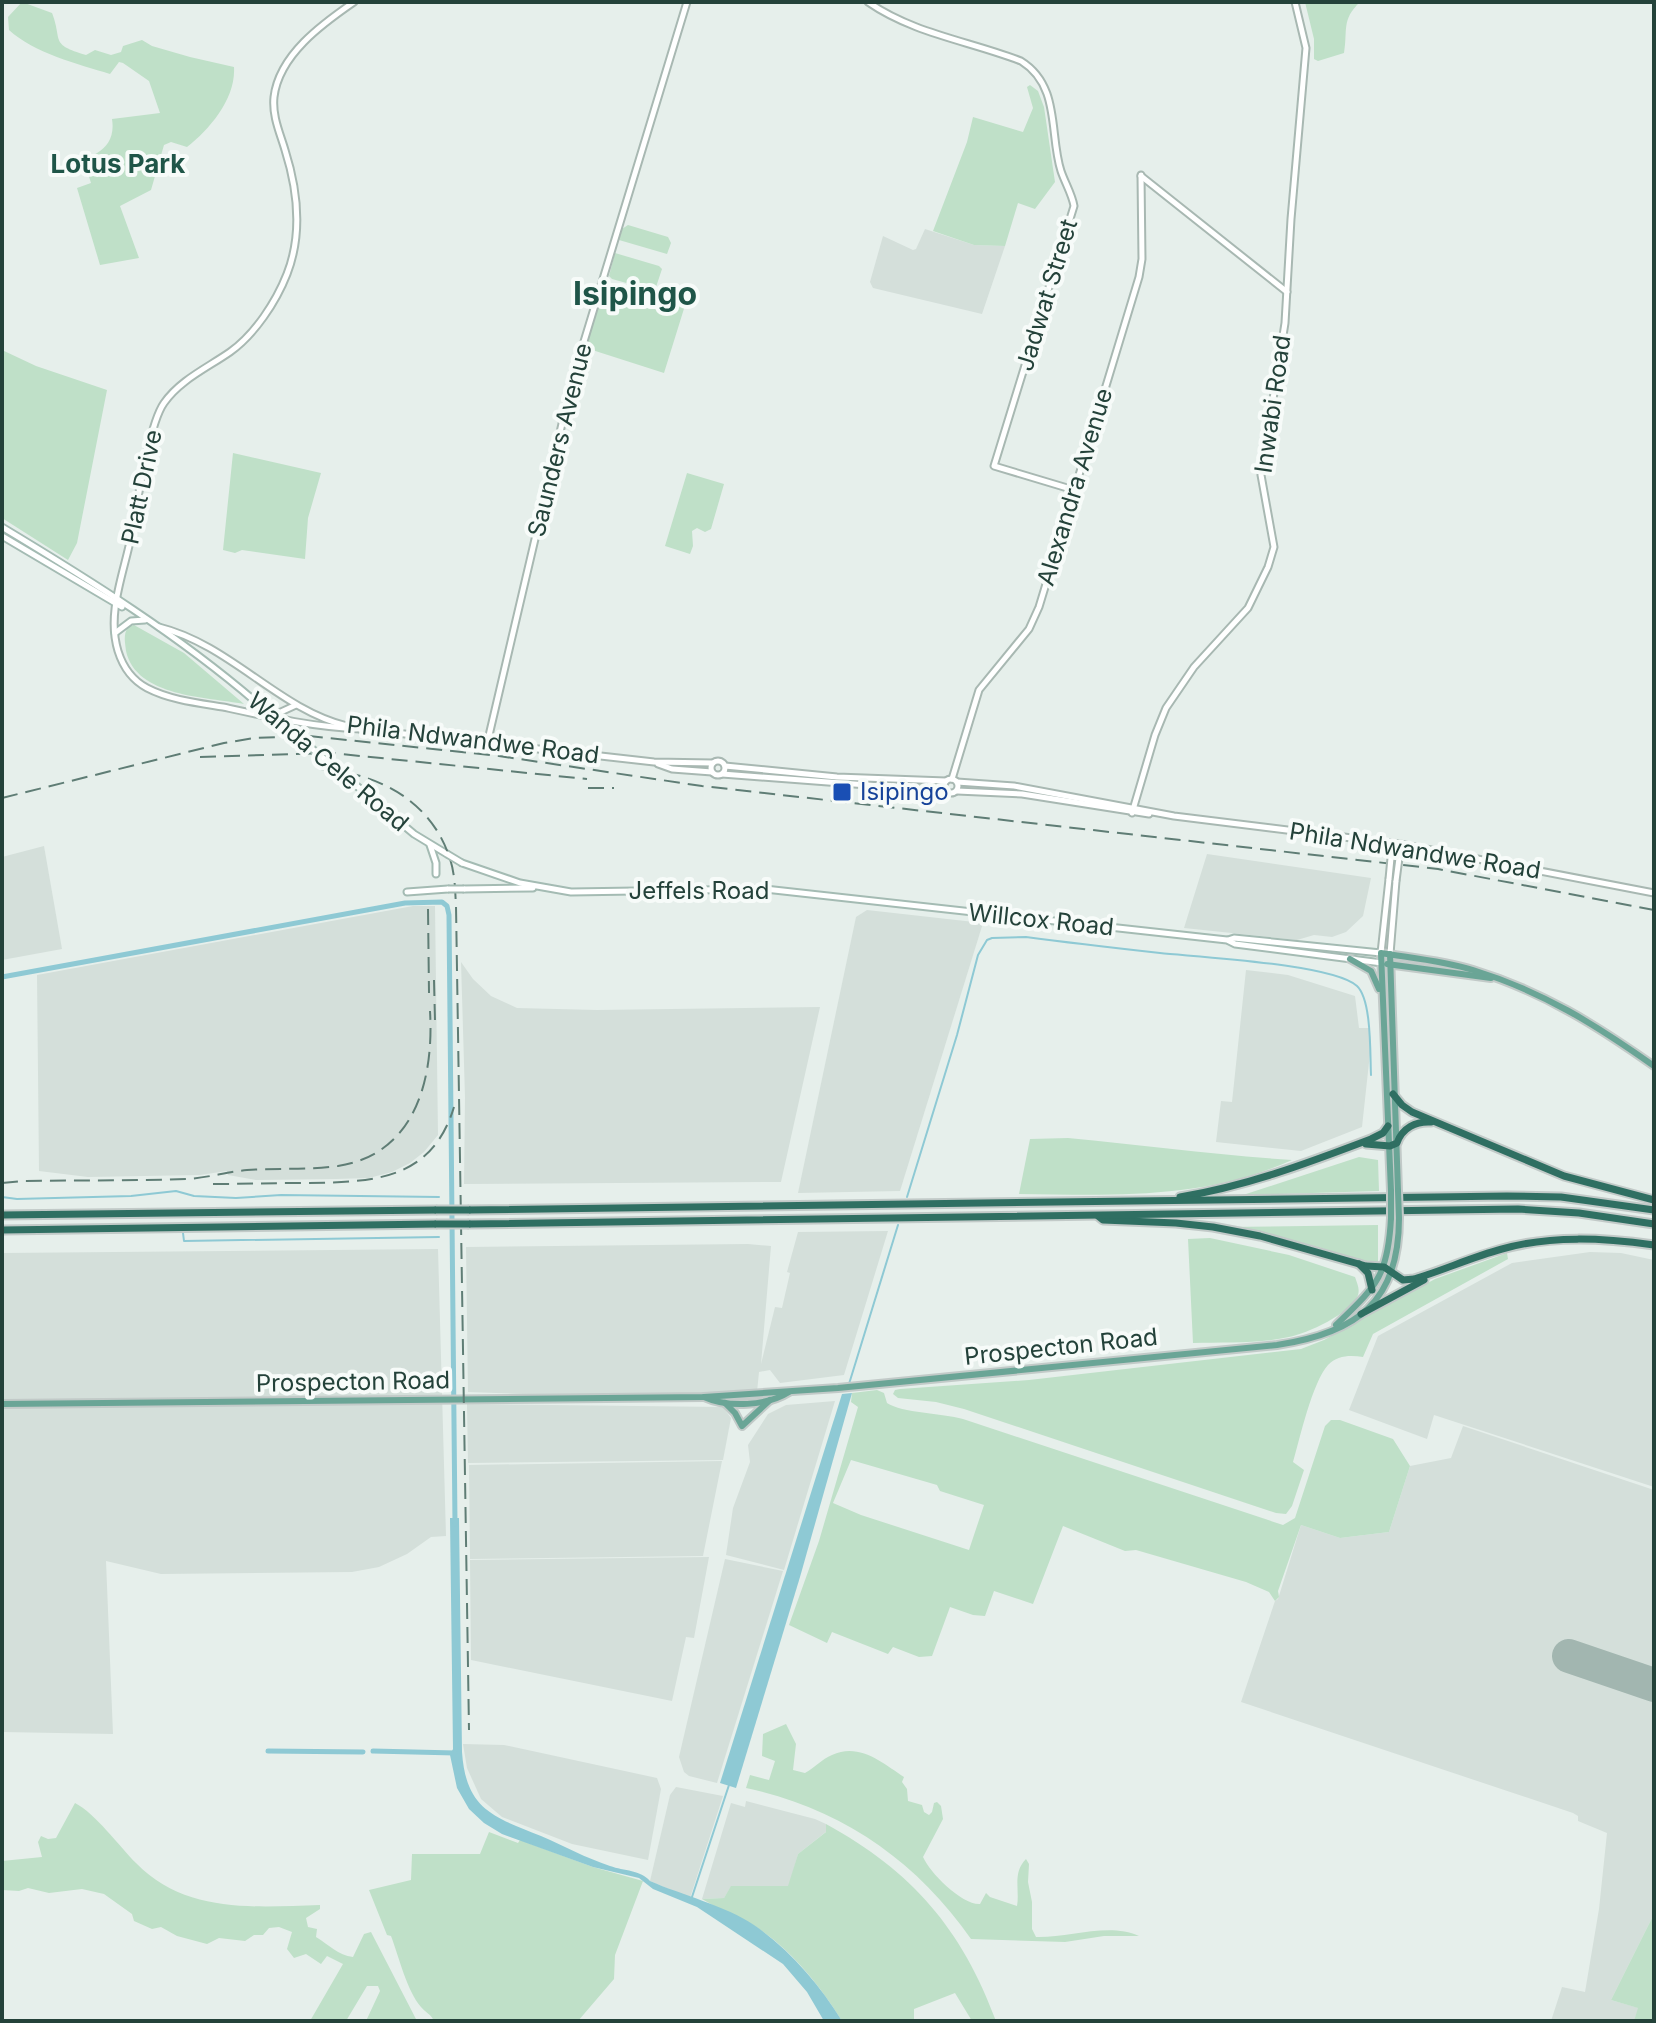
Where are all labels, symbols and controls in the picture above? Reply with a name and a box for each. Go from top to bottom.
district label: Lotus Park [51,148,185,179]
street label: Jadwat Street [1010,215,1083,374]
district label: Isipingo [573,274,697,313]
street label: Inwabi Road [1248,333,1297,475]
street label: Saunders Avenue [521,340,598,540]
street label: Alexandra Avenue [1031,385,1118,589]
street label: Platt Drive [115,427,168,547]
street label: Wanda Cele Road [242,686,415,837]
street label: Phila Ndwandwe Road [345,710,601,769]
place label: Isipingo [860,777,949,806]
marker: Isipingo [831,781,853,803]
street label: Phila Ndwandwe Road [1287,816,1543,885]
street label: Jeffels Road [629,876,769,905]
street label: Willcox Road [967,897,1115,942]
street label: Prospecton Road [963,1322,1159,1371]
street label: Prospecton Road [256,1365,450,1398]

